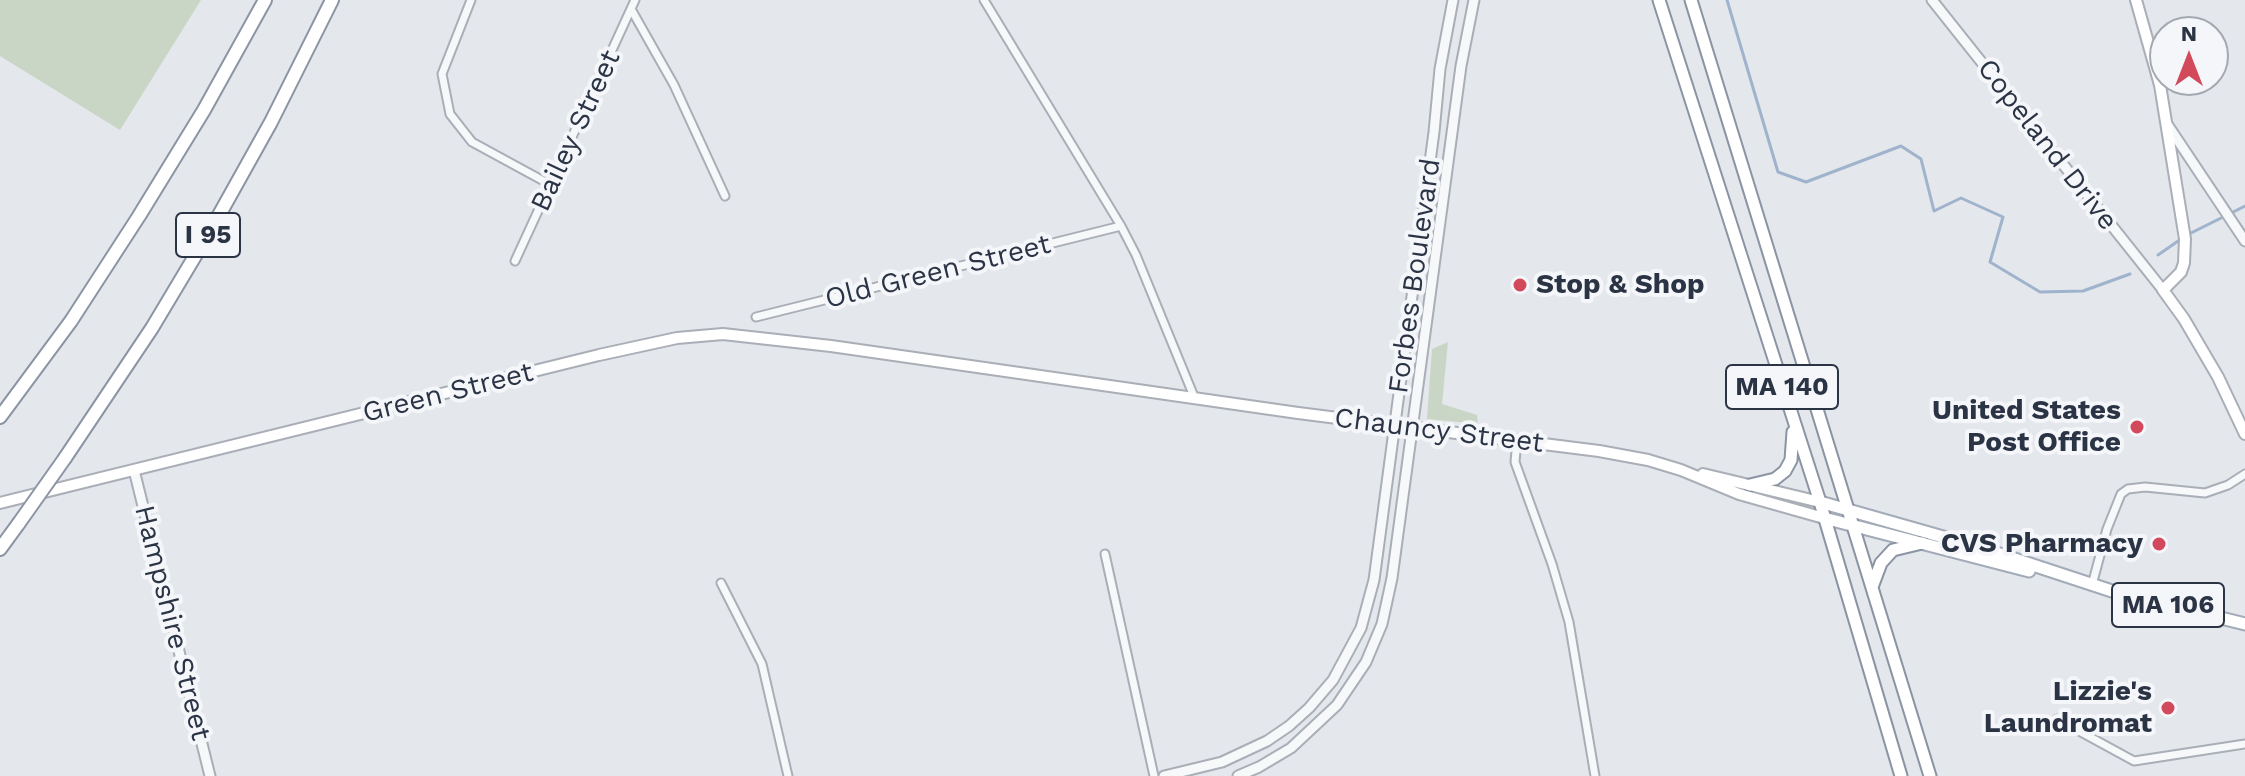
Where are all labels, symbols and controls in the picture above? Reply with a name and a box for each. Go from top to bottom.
north arrow [2149,16,2229,96]
text: N [2181,21,2197,46]
street label: Bailey Street [524,45,628,217]
street label: Copeland Drive [1970,53,2124,237]
street label: Forbes Boulevard [1382,156,1448,396]
road number: I 95 [176,213,240,257]
street label: Old Green Street [822,228,1054,316]
place label: Stop & Shop [1536,268,1704,302]
marker: Stop & Shop [1511,276,1529,294]
street label: Green Street [359,356,537,430]
road number: MA 140 [1726,365,1838,409]
place label: United States Post Office [1932,394,2121,460]
street label: Chauncy Street [1333,402,1545,460]
marker: United States Post Office [2128,418,2146,436]
street label: Hampshire Street [127,502,217,744]
place label: CVS Pharmacy [1941,527,2143,561]
marker: CVS Pharmacy [2150,535,2168,553]
road number: MA 106 [2112,583,2224,627]
place label: Lizzie's Laundromat [1984,675,2152,741]
marker: Lizzie's Laundromat [2159,699,2177,717]

